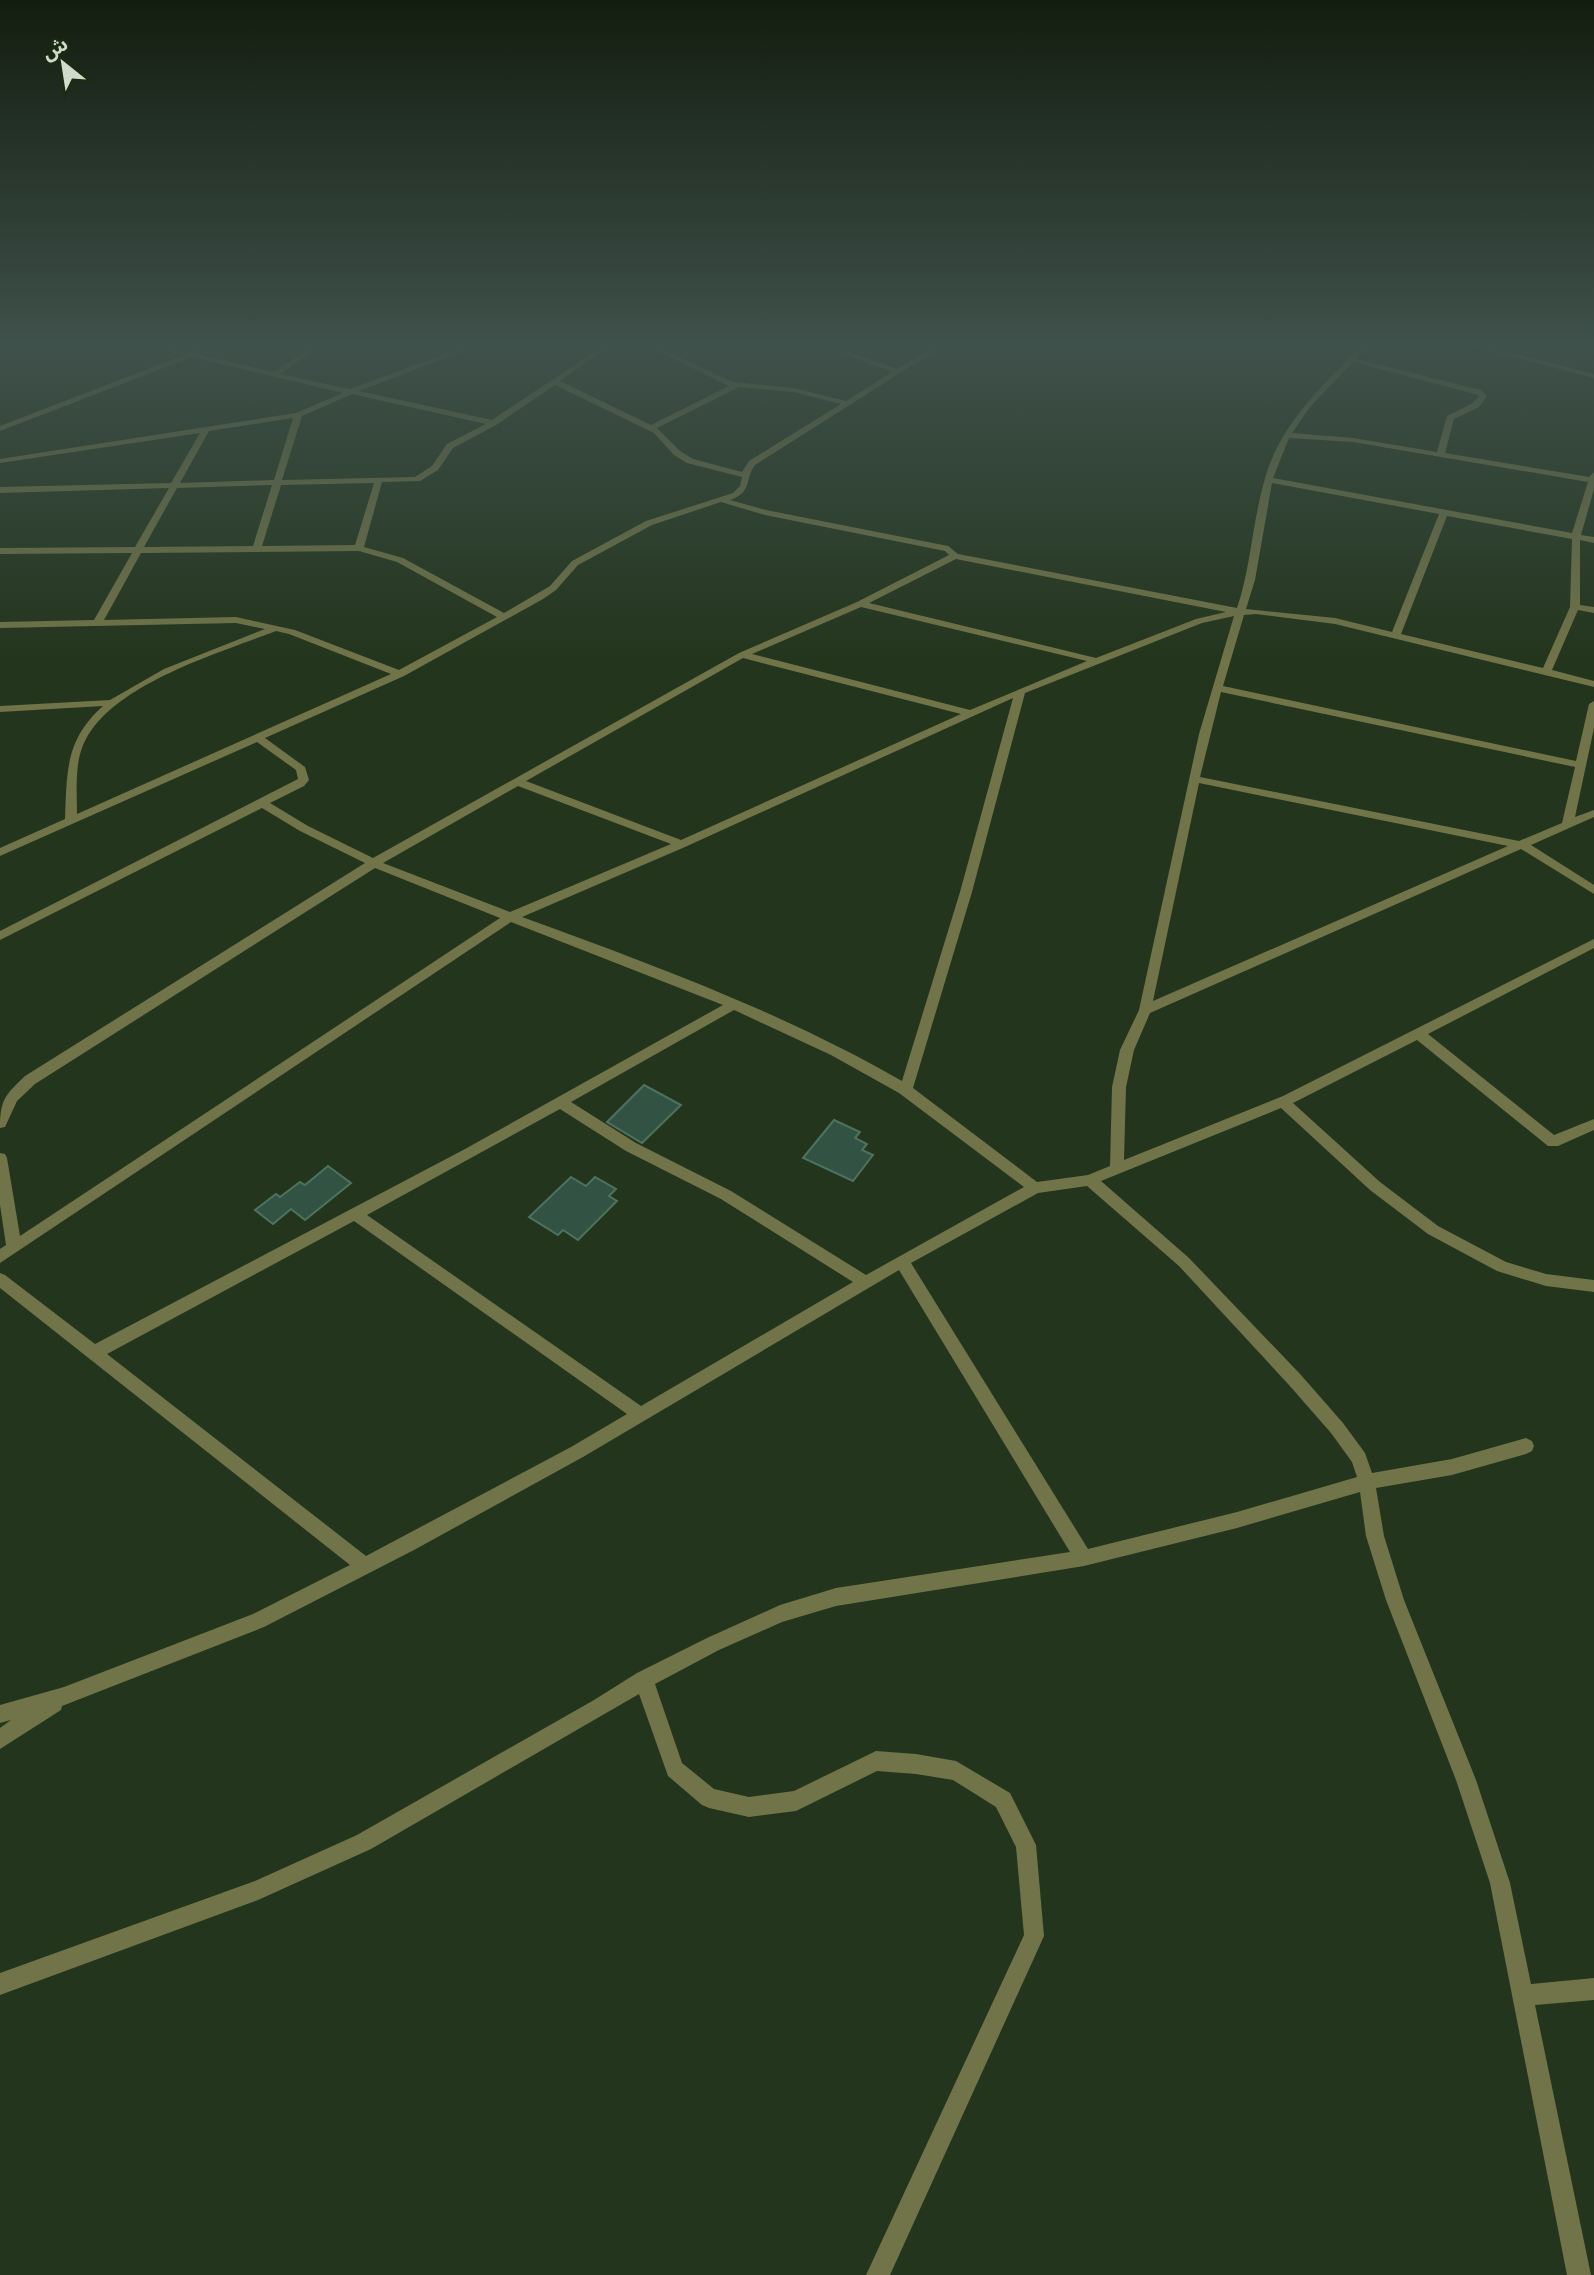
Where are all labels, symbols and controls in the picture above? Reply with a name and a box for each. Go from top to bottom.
north arrow [28,28,98,98]
text: ش [37,31,72,65]

